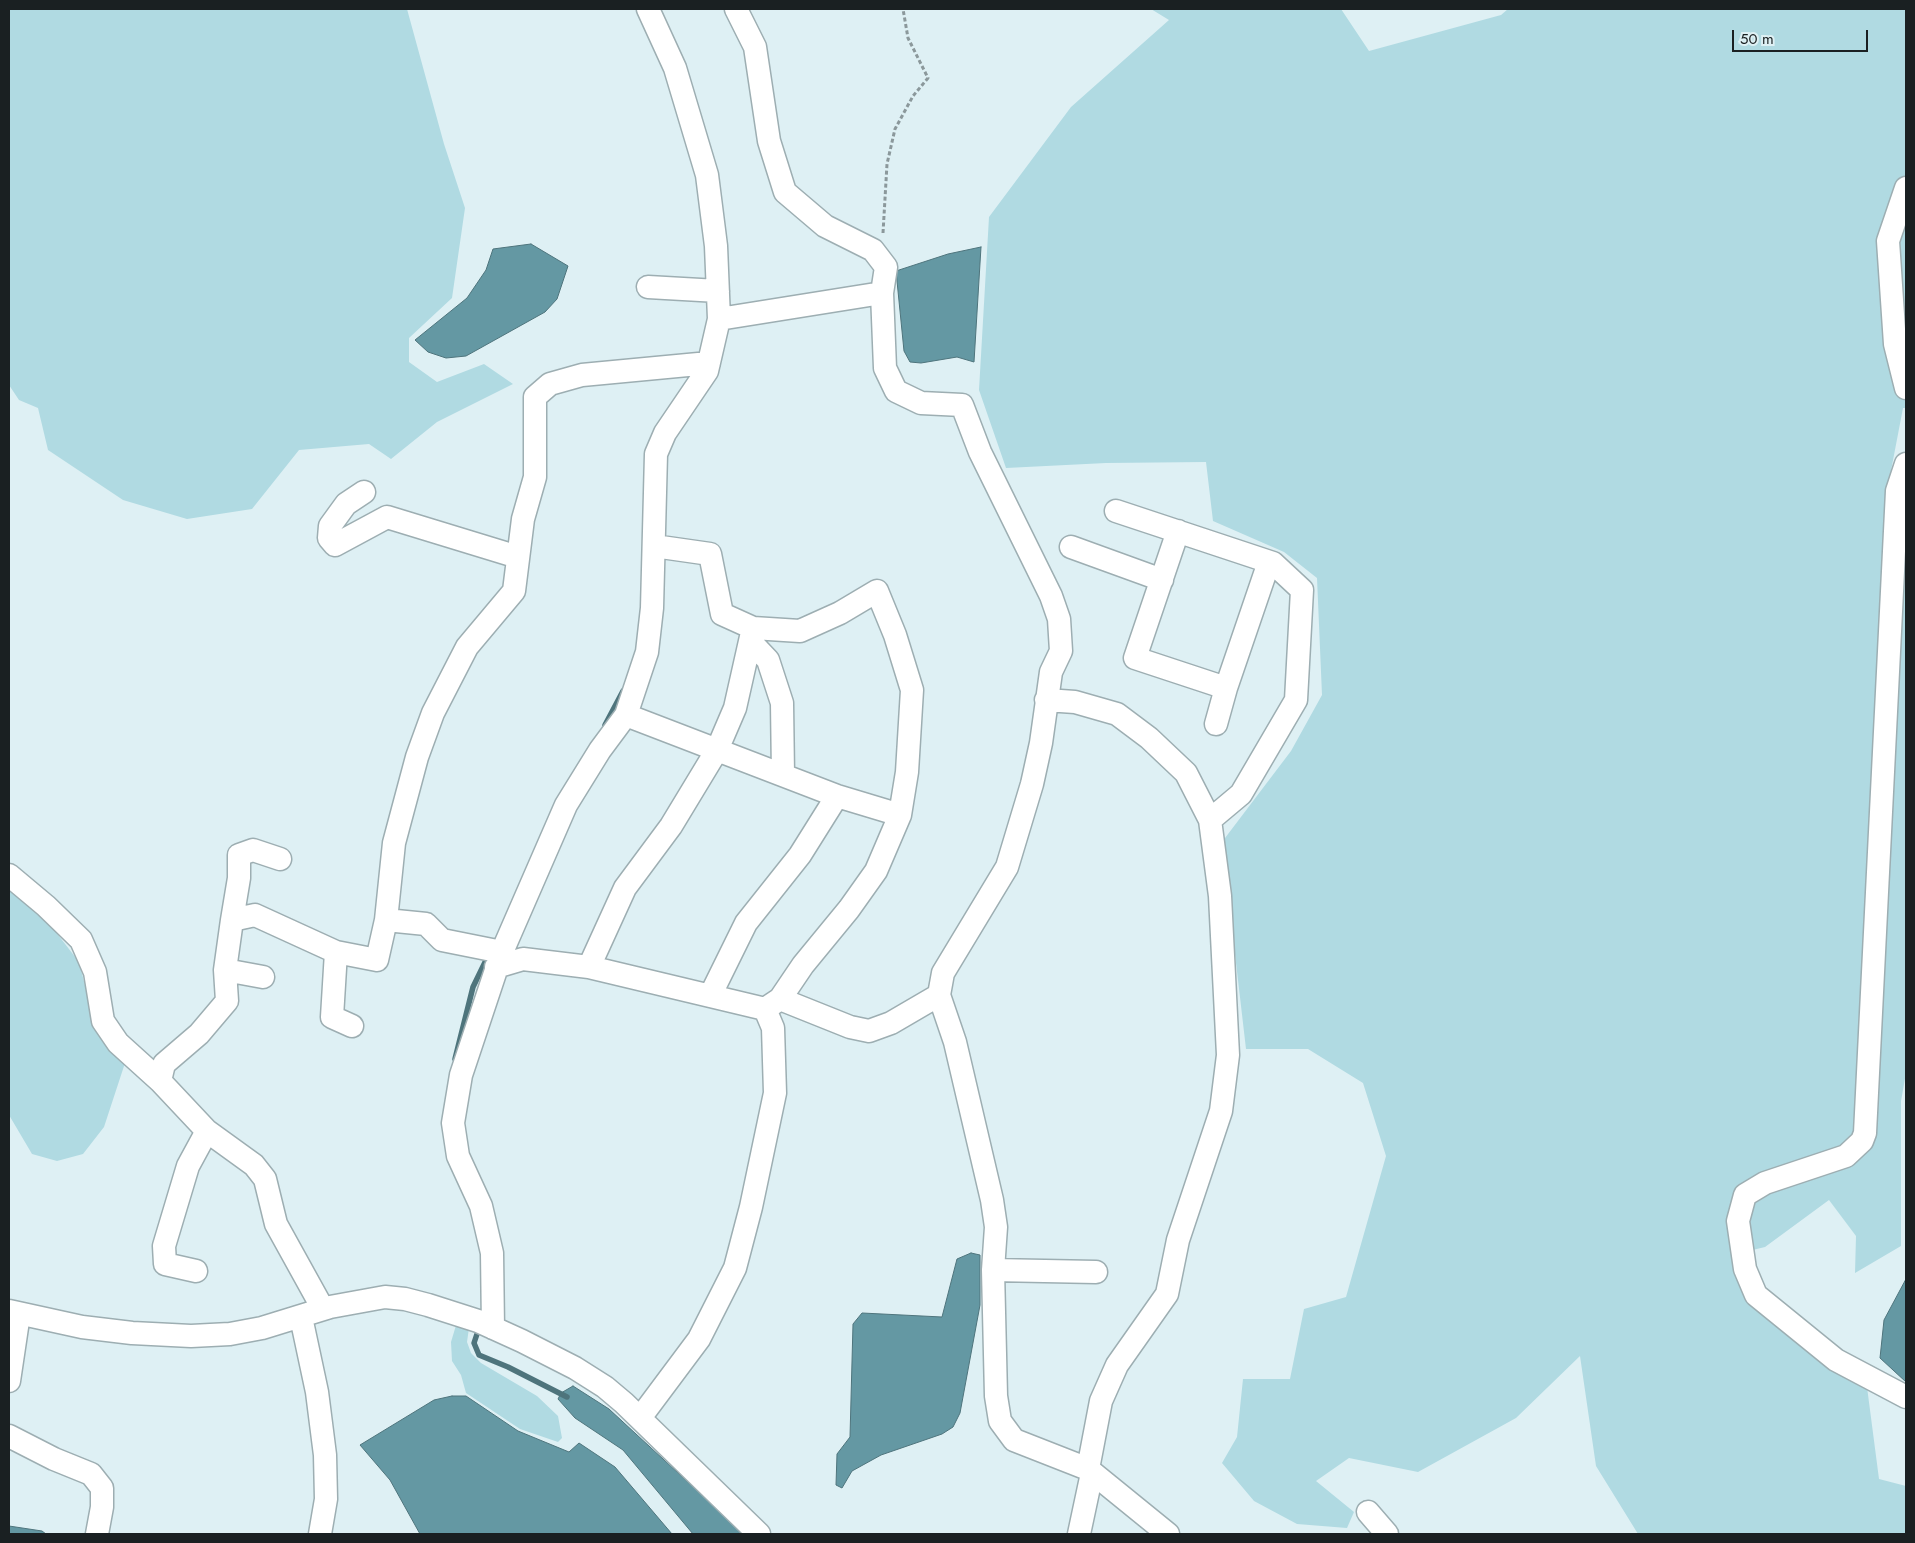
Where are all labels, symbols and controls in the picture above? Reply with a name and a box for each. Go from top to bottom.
scale bar [1735,20,1871,52]
text: 50 m [1740,28,1774,50]

